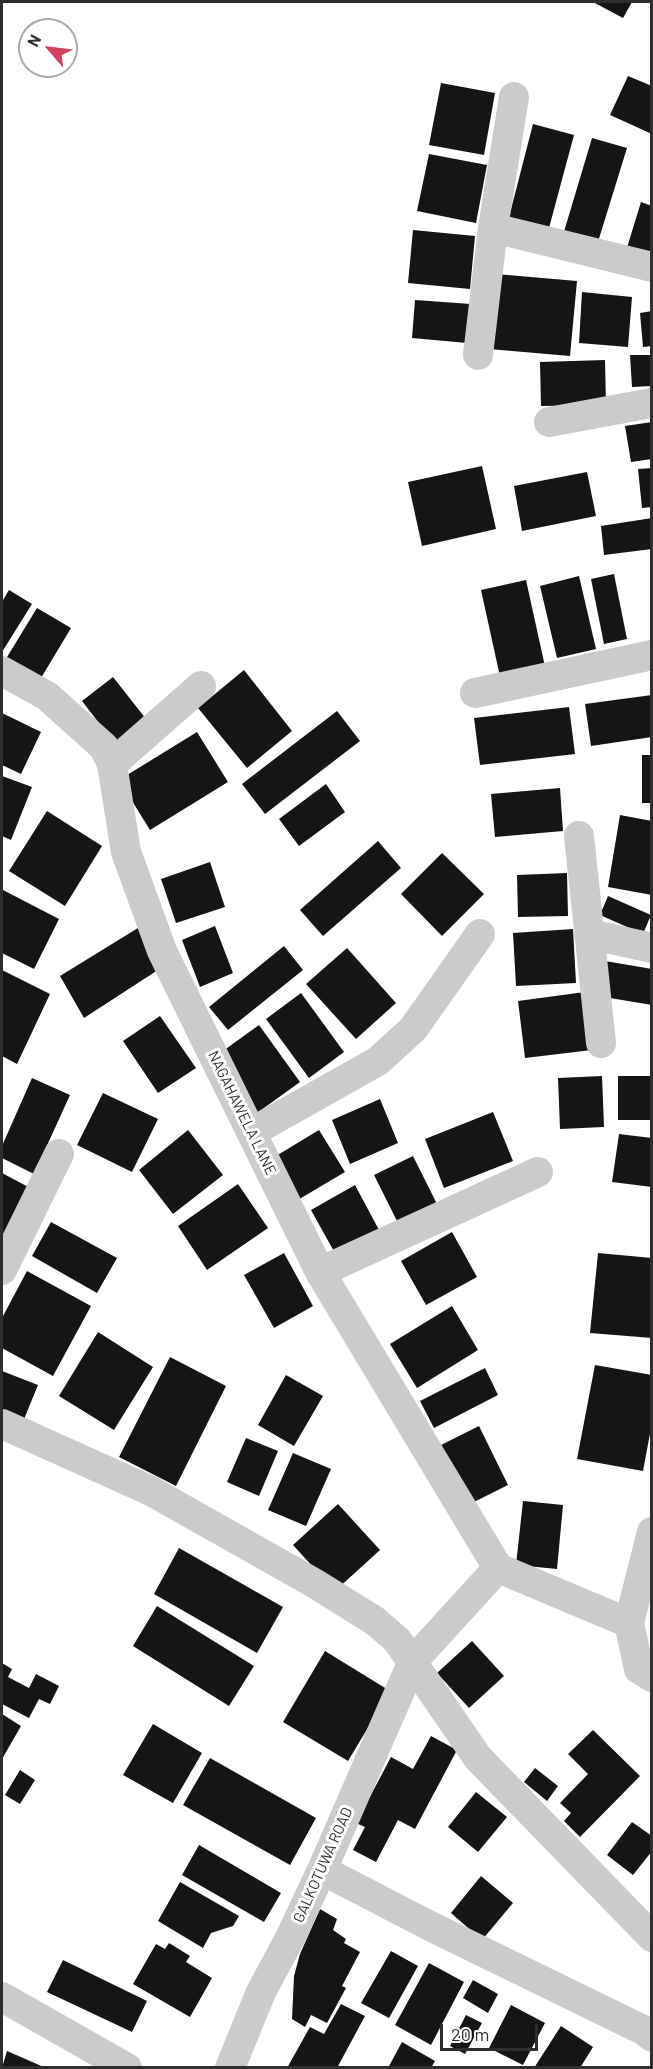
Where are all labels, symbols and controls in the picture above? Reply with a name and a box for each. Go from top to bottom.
north arrow [18,18,78,78]
text: N [23,31,44,49]
street label: NAGAHAWELA LANE [204,1048,280,1178]
street label: GALKOTUWA ROAD [290,1805,356,1925]
scale bar [443,2012,540,2050]
text: 20 m [451,2023,489,2045]

